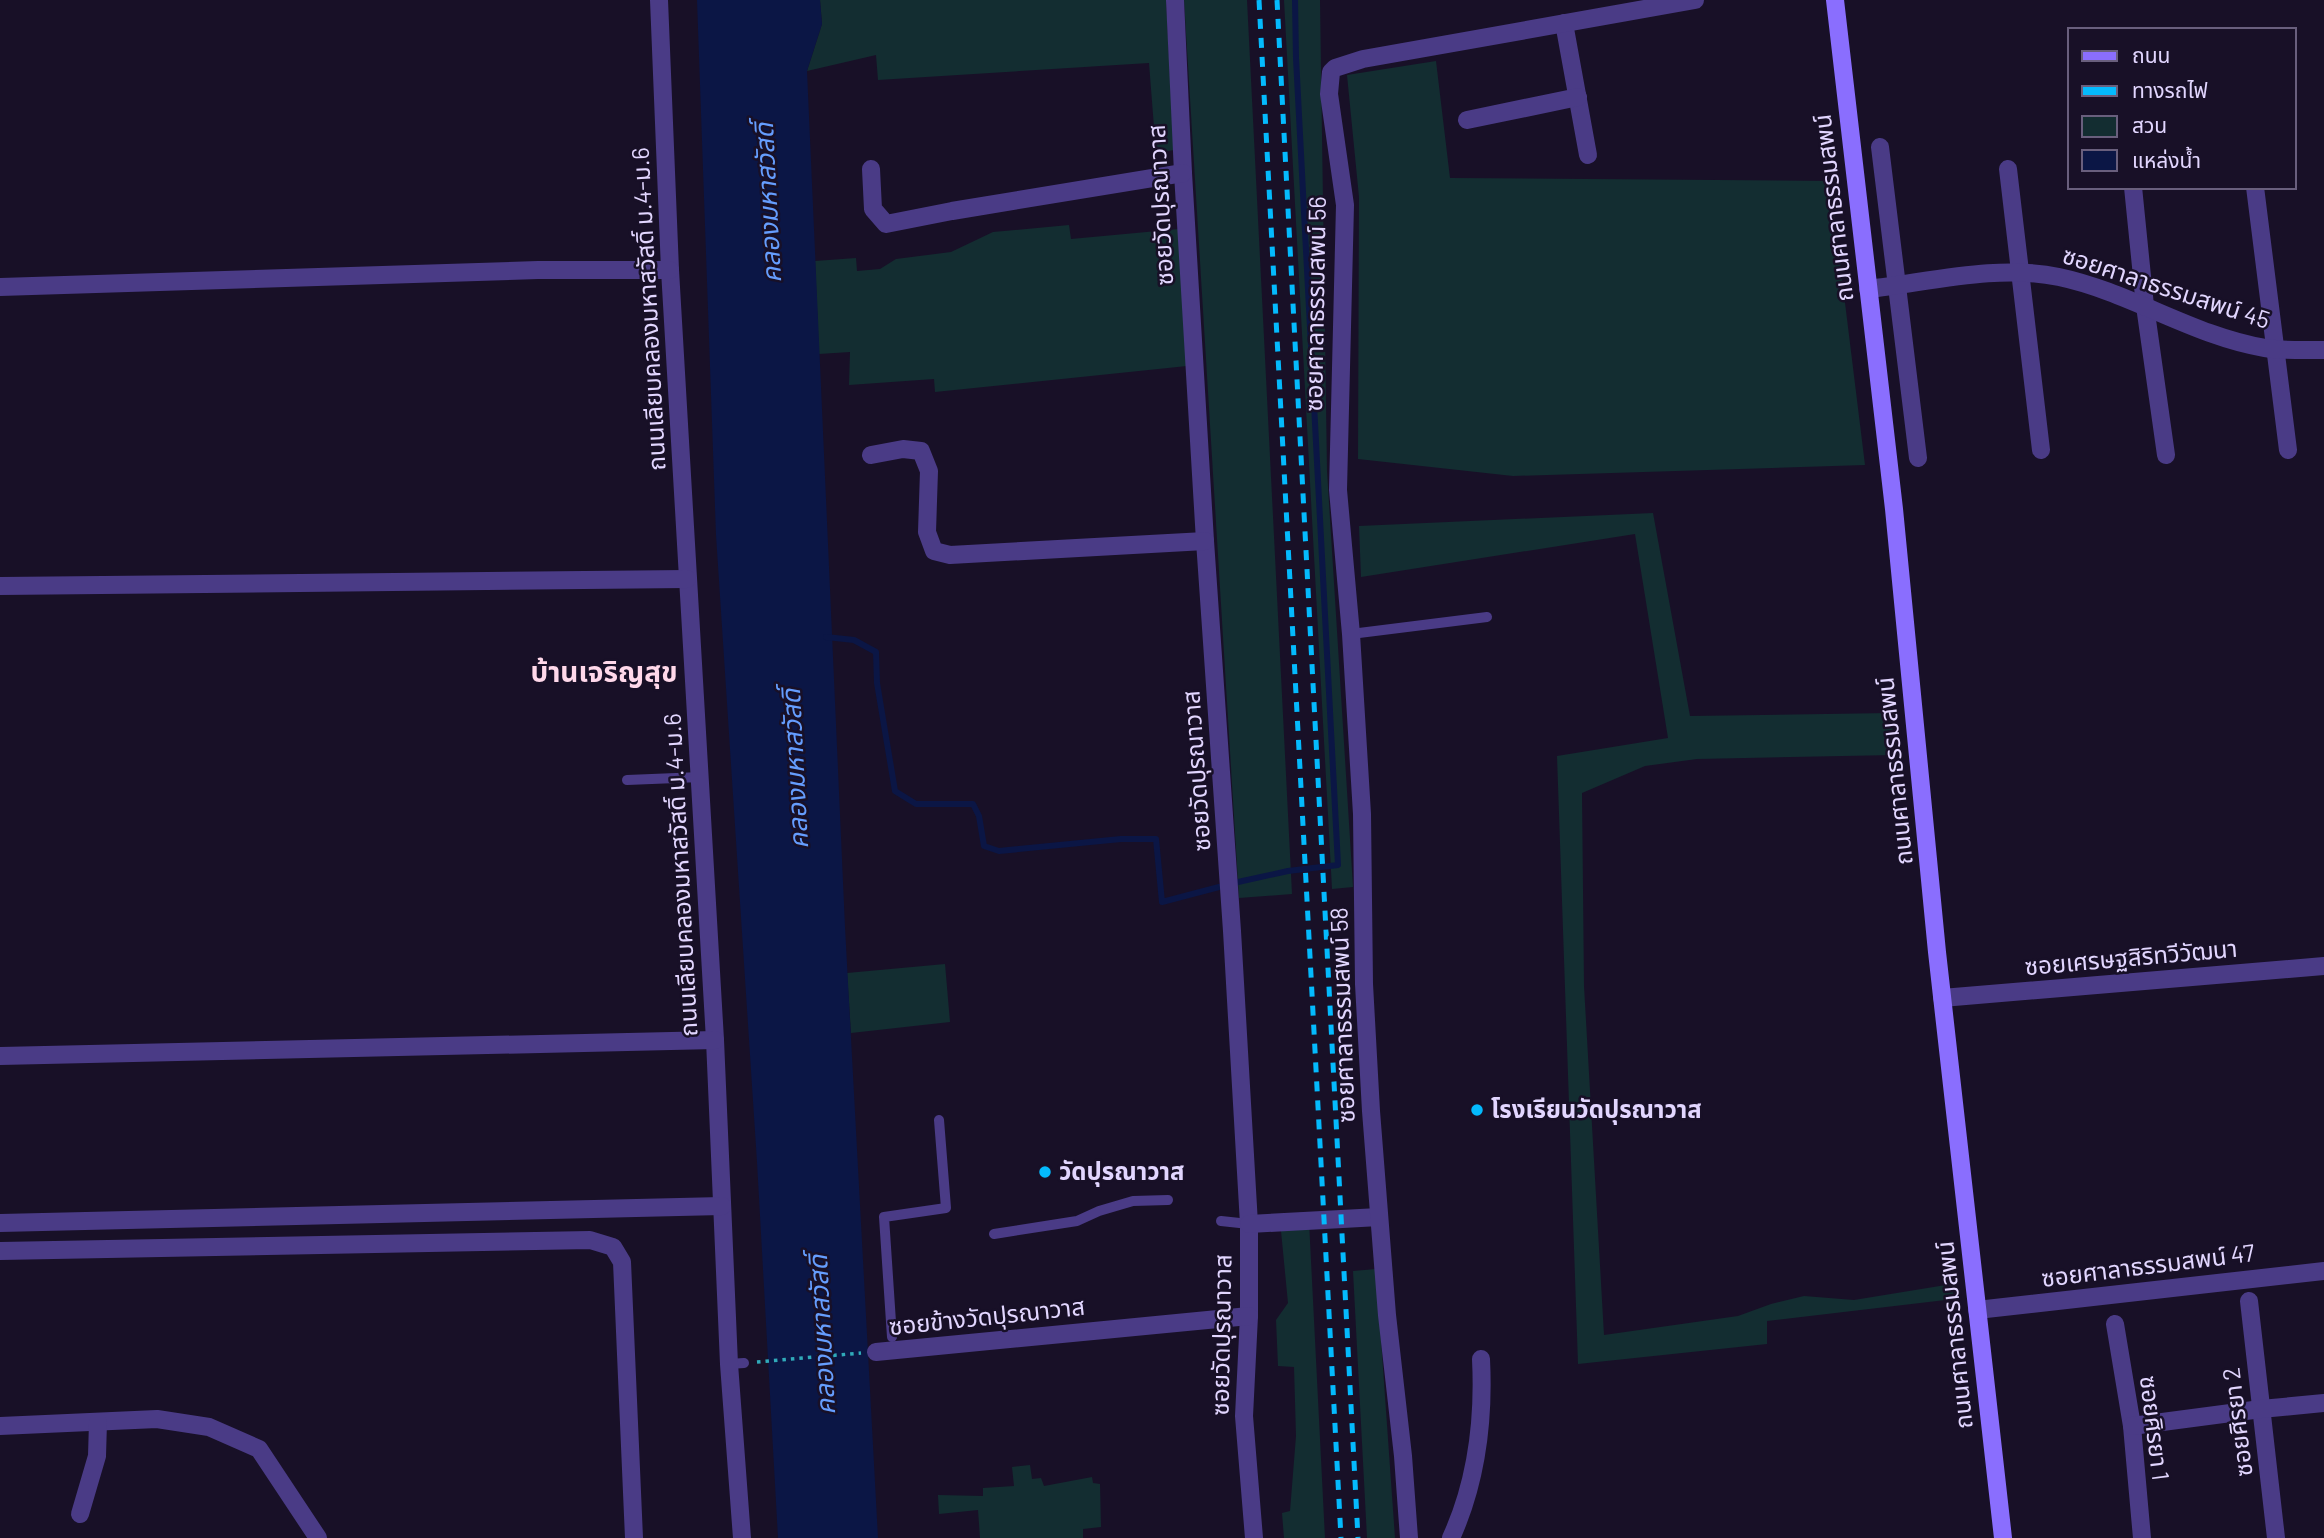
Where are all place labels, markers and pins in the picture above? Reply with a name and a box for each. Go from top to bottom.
place label: โรงเรียนวัดปุรณาวาส [1491,1094,1702,1125]
marker: โรงเรียนวัดปุรณาวาส [1469,1102,1485,1118]
place label: วัดปุรณาวาส [1059,1156,1184,1187]
marker: วัดปุรณาวาส [1037,1164,1053,1180]

